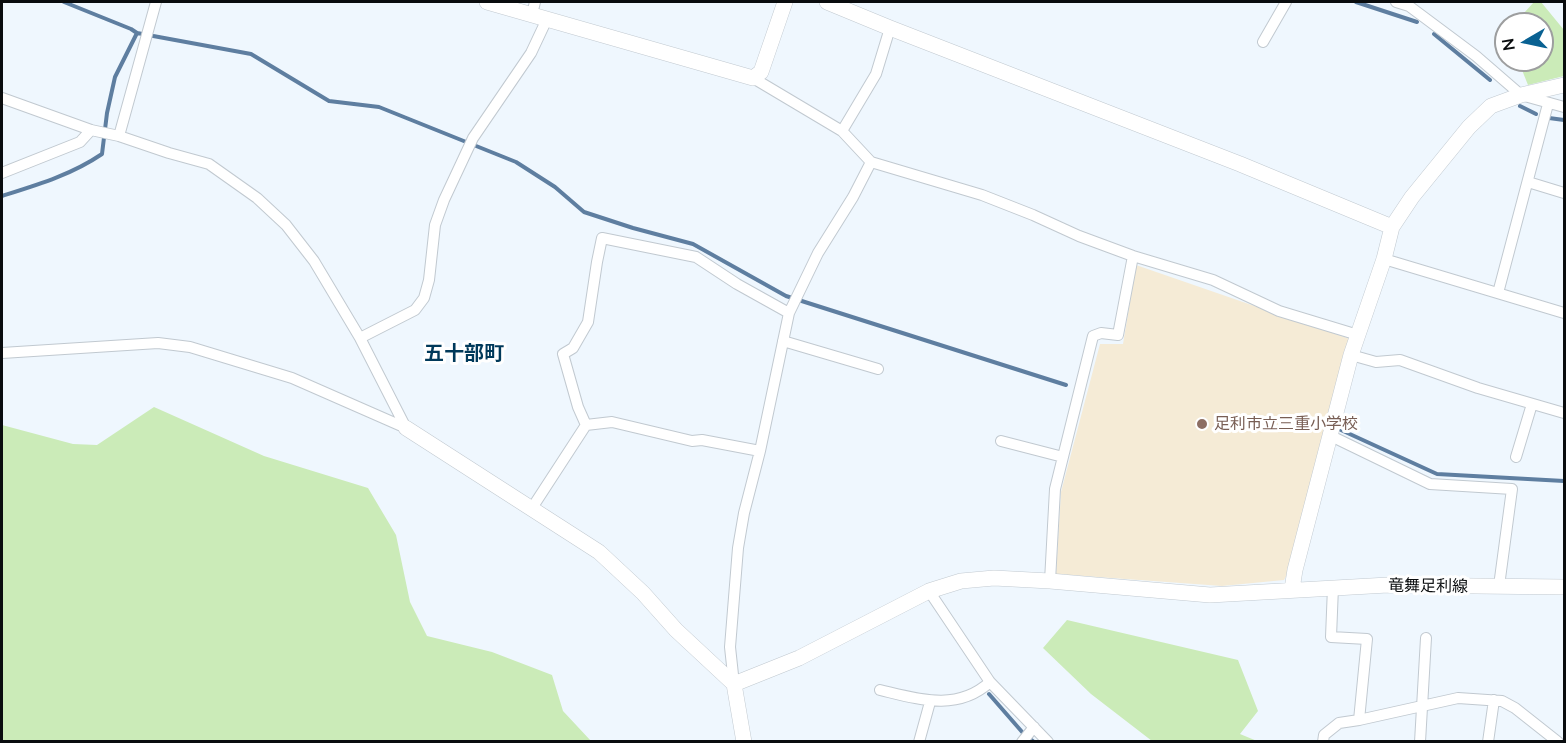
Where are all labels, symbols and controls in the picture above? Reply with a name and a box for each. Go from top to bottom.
north arrow [1494,12,1554,72]
text: N [1497,37,1518,52]
district label: 五十部町 [424,342,504,366]
place label: 足利市立三重小学校 [1214,414,1358,434]
marker: 足利市立三重小学校 [1195,417,1209,431]
street label: 竜舞足利線 [1388,576,1468,596]

